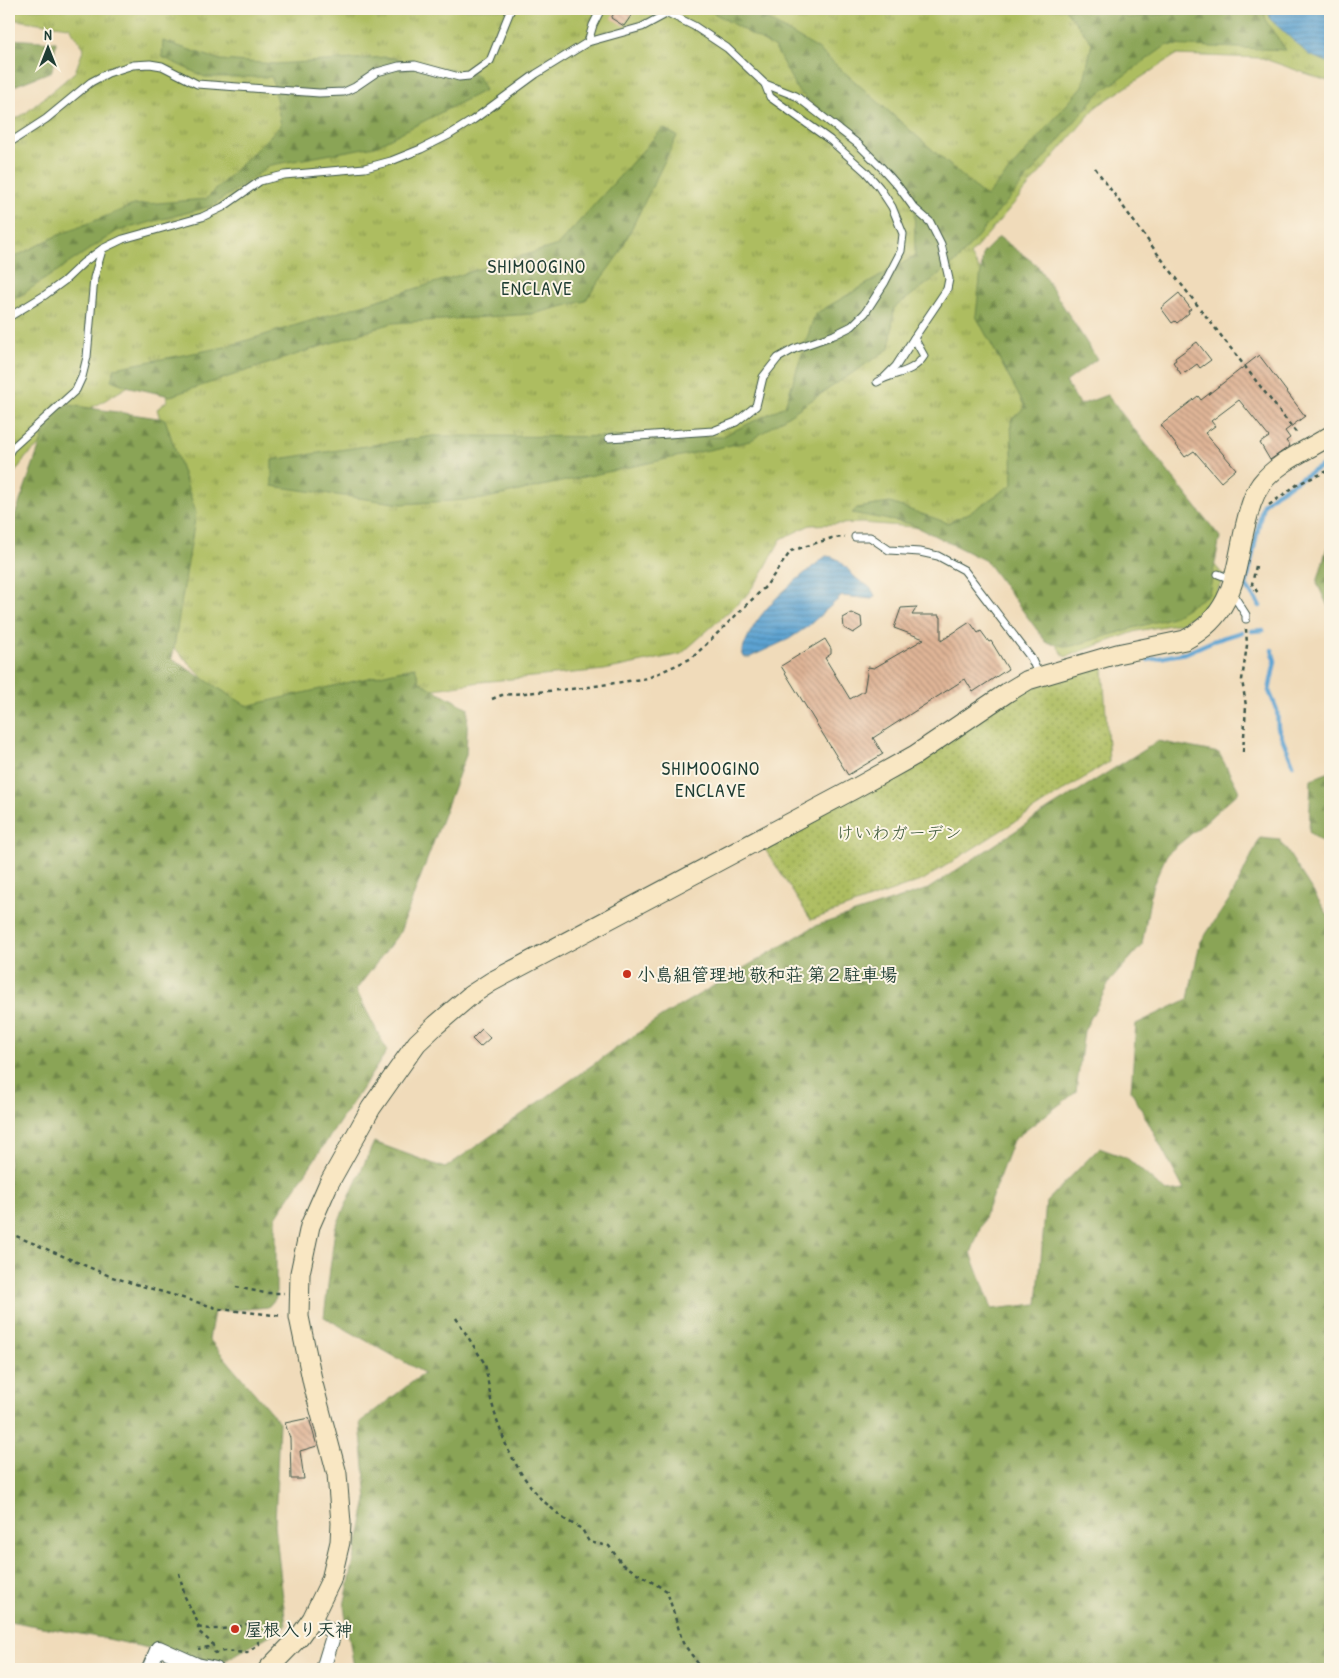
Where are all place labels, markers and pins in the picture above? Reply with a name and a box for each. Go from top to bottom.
place label: 小島組管理地 敬和荘 第２駐車場 [637,962,897,987]
marker: 小島組管理地 敬和荘 第２駐車場 [621,968,633,980]
place label: 屋根入り天神 [245,1617,353,1642]
marker: 屋根入り天神 [229,1623,241,1635]

